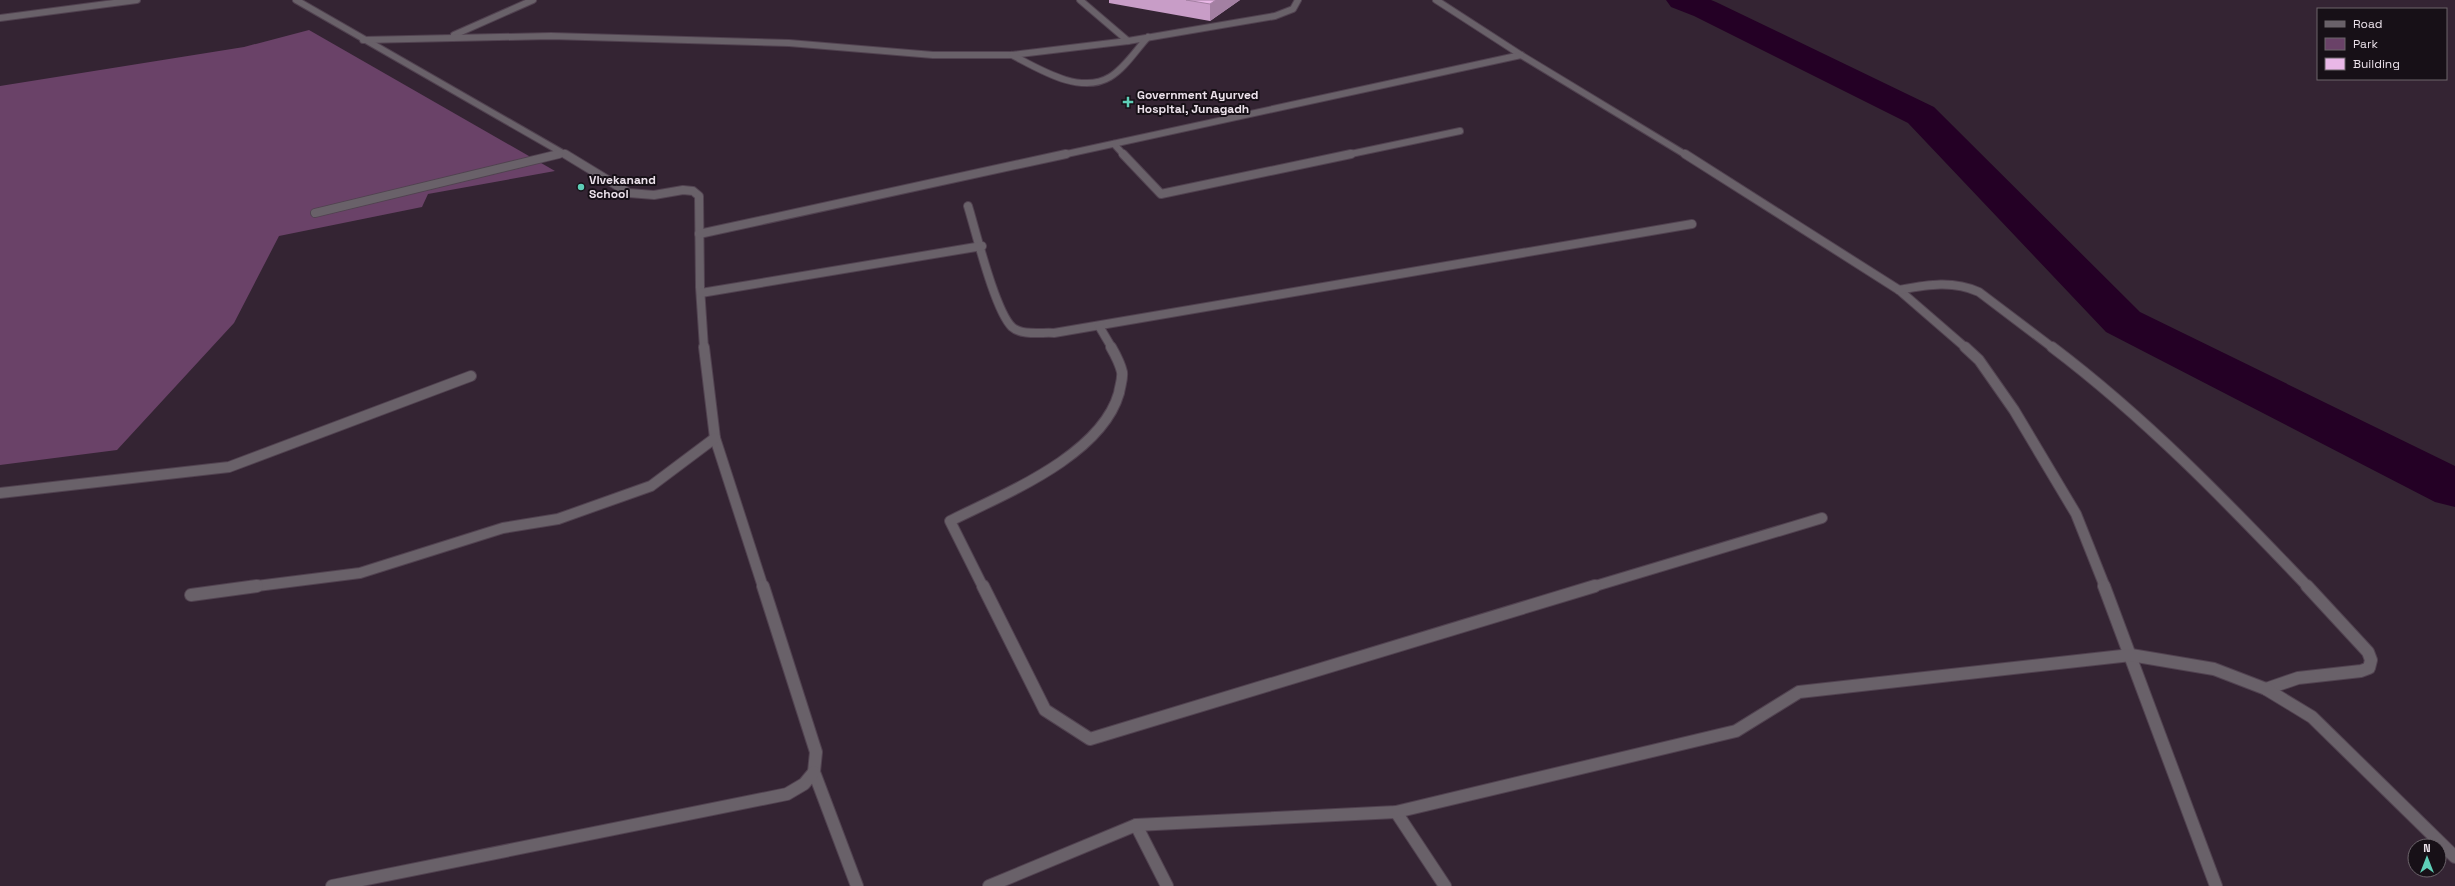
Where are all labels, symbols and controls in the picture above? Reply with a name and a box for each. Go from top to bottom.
legend [2317,8,2447,80]
text: Road [2353,16,2382,32]
text: Park [2353,36,2378,52]
text: Building [2353,56,2400,72]
place label: Government Ayurved Hospital, Junagadh [1137,87,1259,117]
marker: Government Ayurved Hospital, Junagadh [1122,96,1134,108]
place label: Vivekanand School [589,172,656,202]
marker: Vivekanand School [576,182,586,192]
north arrow [2407,838,2447,878]
text: N [2423,841,2431,855]

